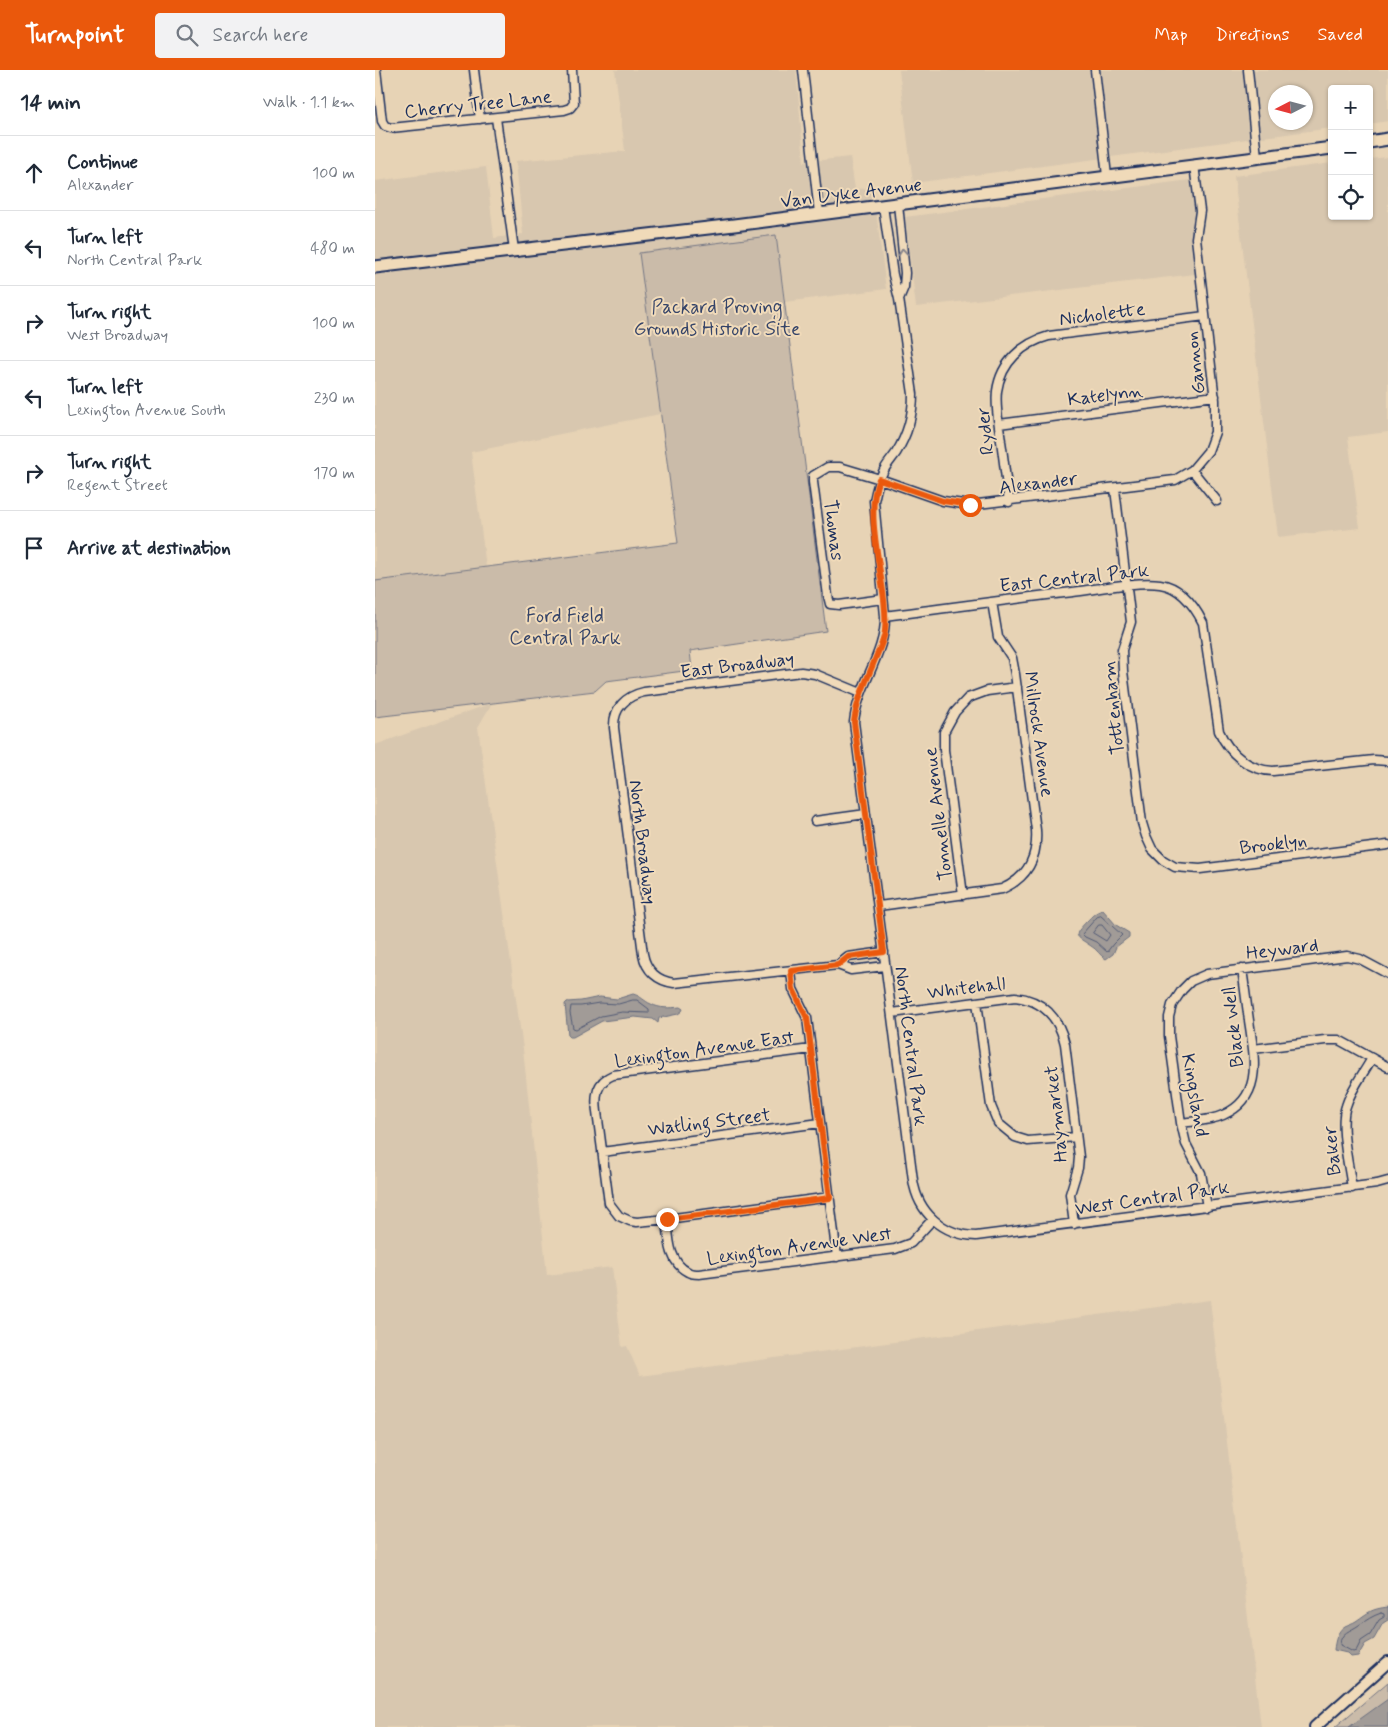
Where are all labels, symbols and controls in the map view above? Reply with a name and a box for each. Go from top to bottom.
search box [155,13,505,58]
text: Turnpoint [25,20,125,51]
icon: search [173,21,201,49]
text: Search here [213,23,308,48]
text: Map [1155,23,1188,47]
text: Directions [1216,23,1290,47]
text: Saved [1318,23,1363,47]
street label: Cherry Tree Lane [403,84,553,125]
north arrow [1268,85,1313,130]
map controls [1328,85,1373,220]
button: + [1328,85,1373,130]
text: 14 min [20,89,81,117]
text: Walk · 1.1 km [263,92,355,113]
button: − [1328,130,1373,175]
text: Continue [67,150,138,175]
icon: ahead [20,159,48,187]
text: 100 m [312,163,355,184]
street label: Van Dyke Avenue [779,172,923,216]
text: Alexander [67,175,133,196]
button: locate [1328,175,1373,220]
text: Turn left [67,225,143,250]
icon: left [20,234,48,262]
text: 480 m [310,238,355,259]
one-way arrow [897,248,908,256]
text: North Central Park [67,250,202,271]
park label: Packard Proving Grounds Historic Site [634,295,800,342]
street label: Nicholette [1058,297,1147,332]
text: Turn right [67,300,151,325]
icon: right [20,309,48,337]
text: 100 m [312,313,355,334]
text: West Broadway [67,325,168,346]
street label: Gannon [1179,330,1212,396]
text: Turn left [67,375,143,400]
street label: Katelynn [1066,378,1145,414]
icon: left [20,384,48,412]
text: 230 m [314,388,355,409]
text: Lexington Avenue South [67,400,226,421]
street label: Ryder [971,406,1000,456]
text: Turn right [67,450,151,475]
icon: right [20,459,48,487]
text: 170 m [313,463,355,484]
street label: Alexander [998,466,1079,501]
text: Regent Street [67,475,168,496]
route start [959,494,982,517]
street label: Thomas [817,498,850,562]
icon: arrive [20,534,48,562]
text: Arrive at destination [67,536,231,561]
street label: East Central Park [998,558,1150,599]
park label: Ford Field Central Park [509,604,621,651]
street label: East Broadway [679,646,796,685]
street label: Tottenham [1096,660,1131,756]
street label: Millrock Avenue [1017,670,1060,799]
street label: Tonnelle Avenue [918,746,959,882]
street label: North Broadway [622,778,663,906]
street label: Brooklyn [1238,828,1308,861]
street label: Heyward [1245,933,1320,966]
street label: North Central Park [888,965,933,1128]
street label: Whitehall [926,971,1007,1006]
street label: Black Well [1217,985,1250,1069]
street label: Lexington Avenue East [613,1025,796,1077]
street label: Kingsland [1173,1052,1214,1139]
street label: Haymarket [1039,1064,1074,1164]
street label: Watling Street [646,1103,772,1145]
street label: Baker [1317,1125,1348,1177]
street label: West Central Park [1073,1175,1231,1222]
route end [656,1208,679,1231]
street label: Lexington Avenue West [705,1221,894,1275]

